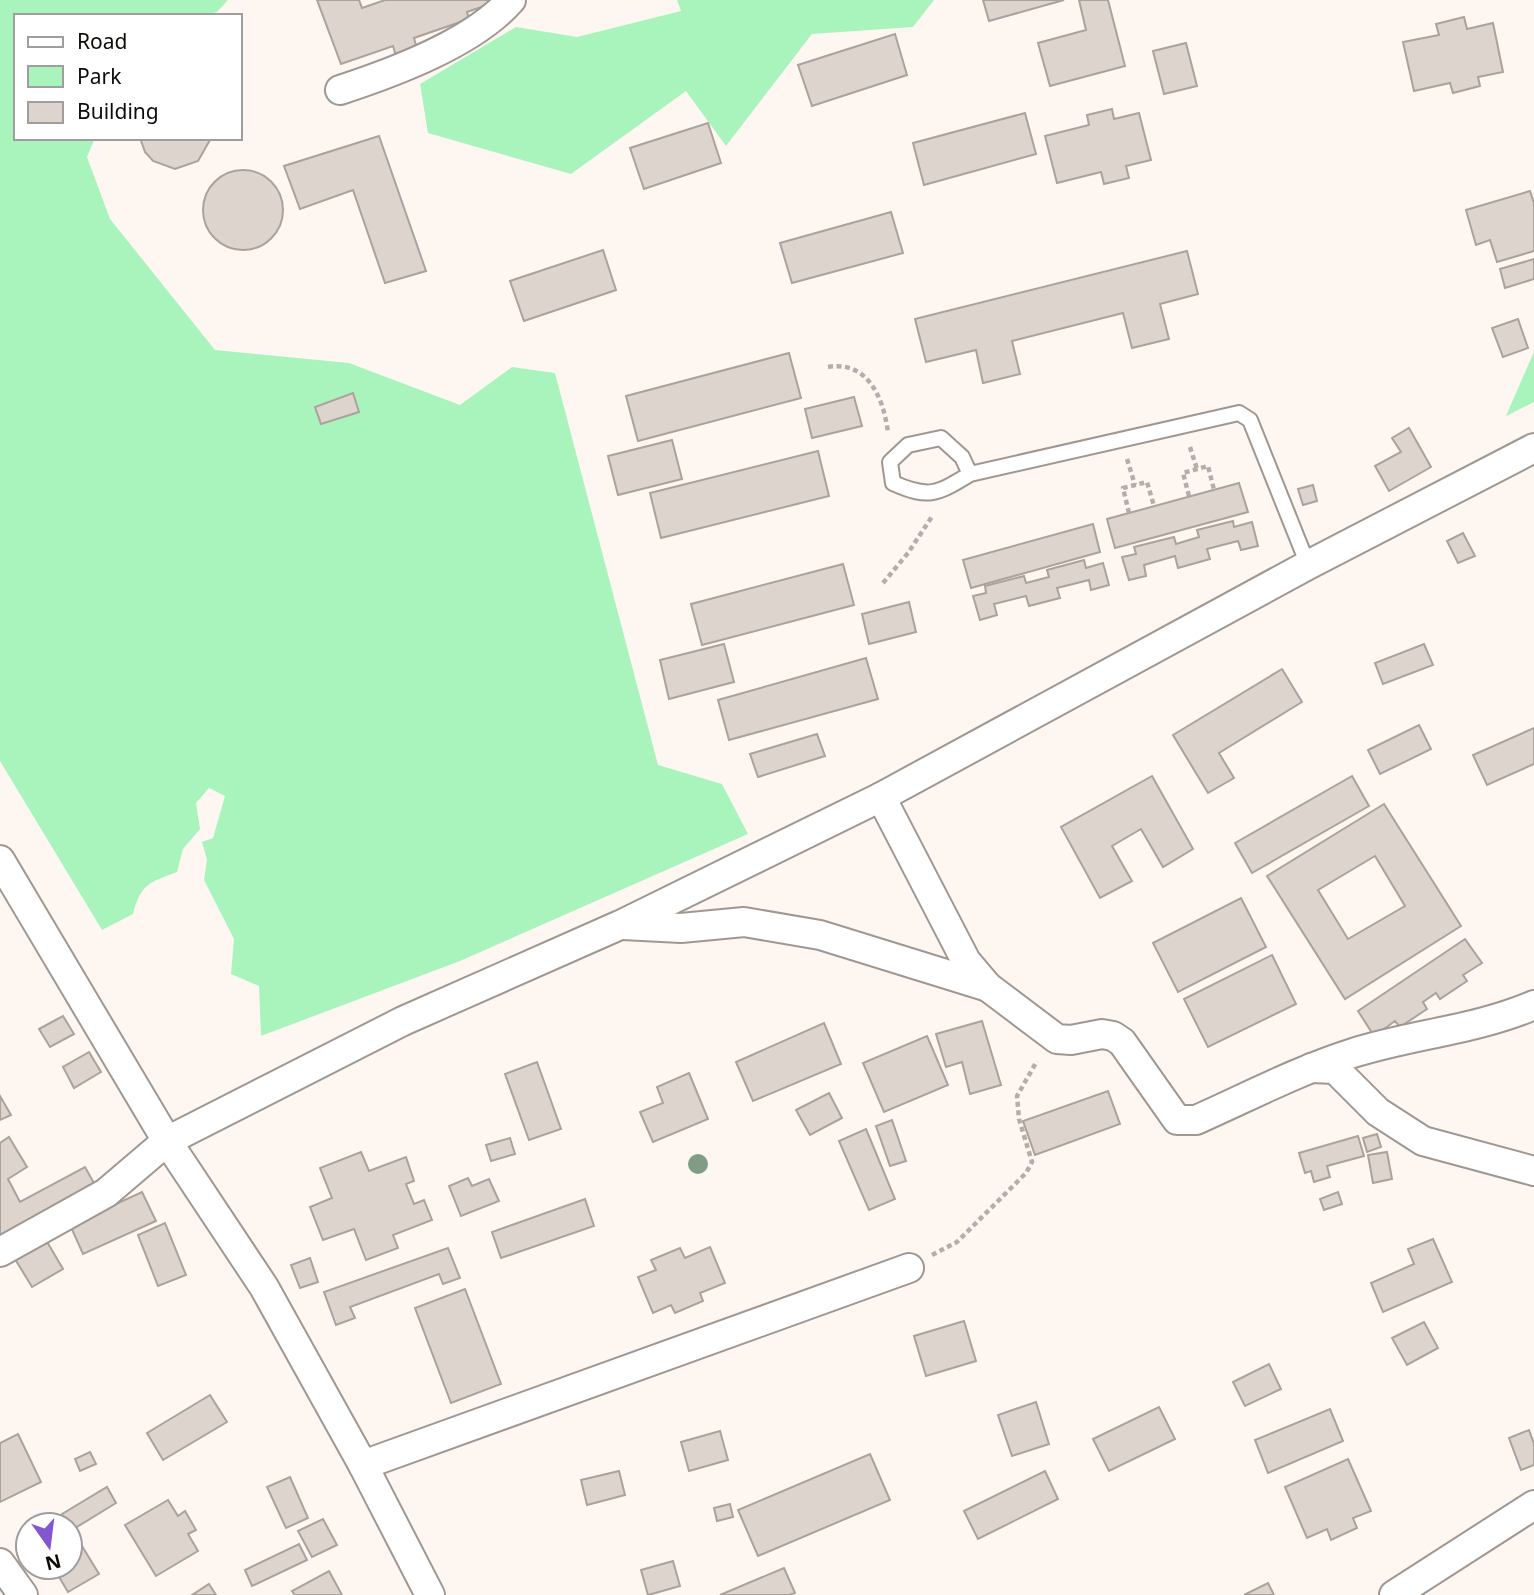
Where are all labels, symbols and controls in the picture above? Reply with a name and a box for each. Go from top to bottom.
legend [14,14,242,140]
text: Road [77,27,127,55]
text: Park [77,62,122,90]
text: Building [77,97,159,125]
north arrow [14,1511,84,1581]
text: N [42,1548,64,1577]

